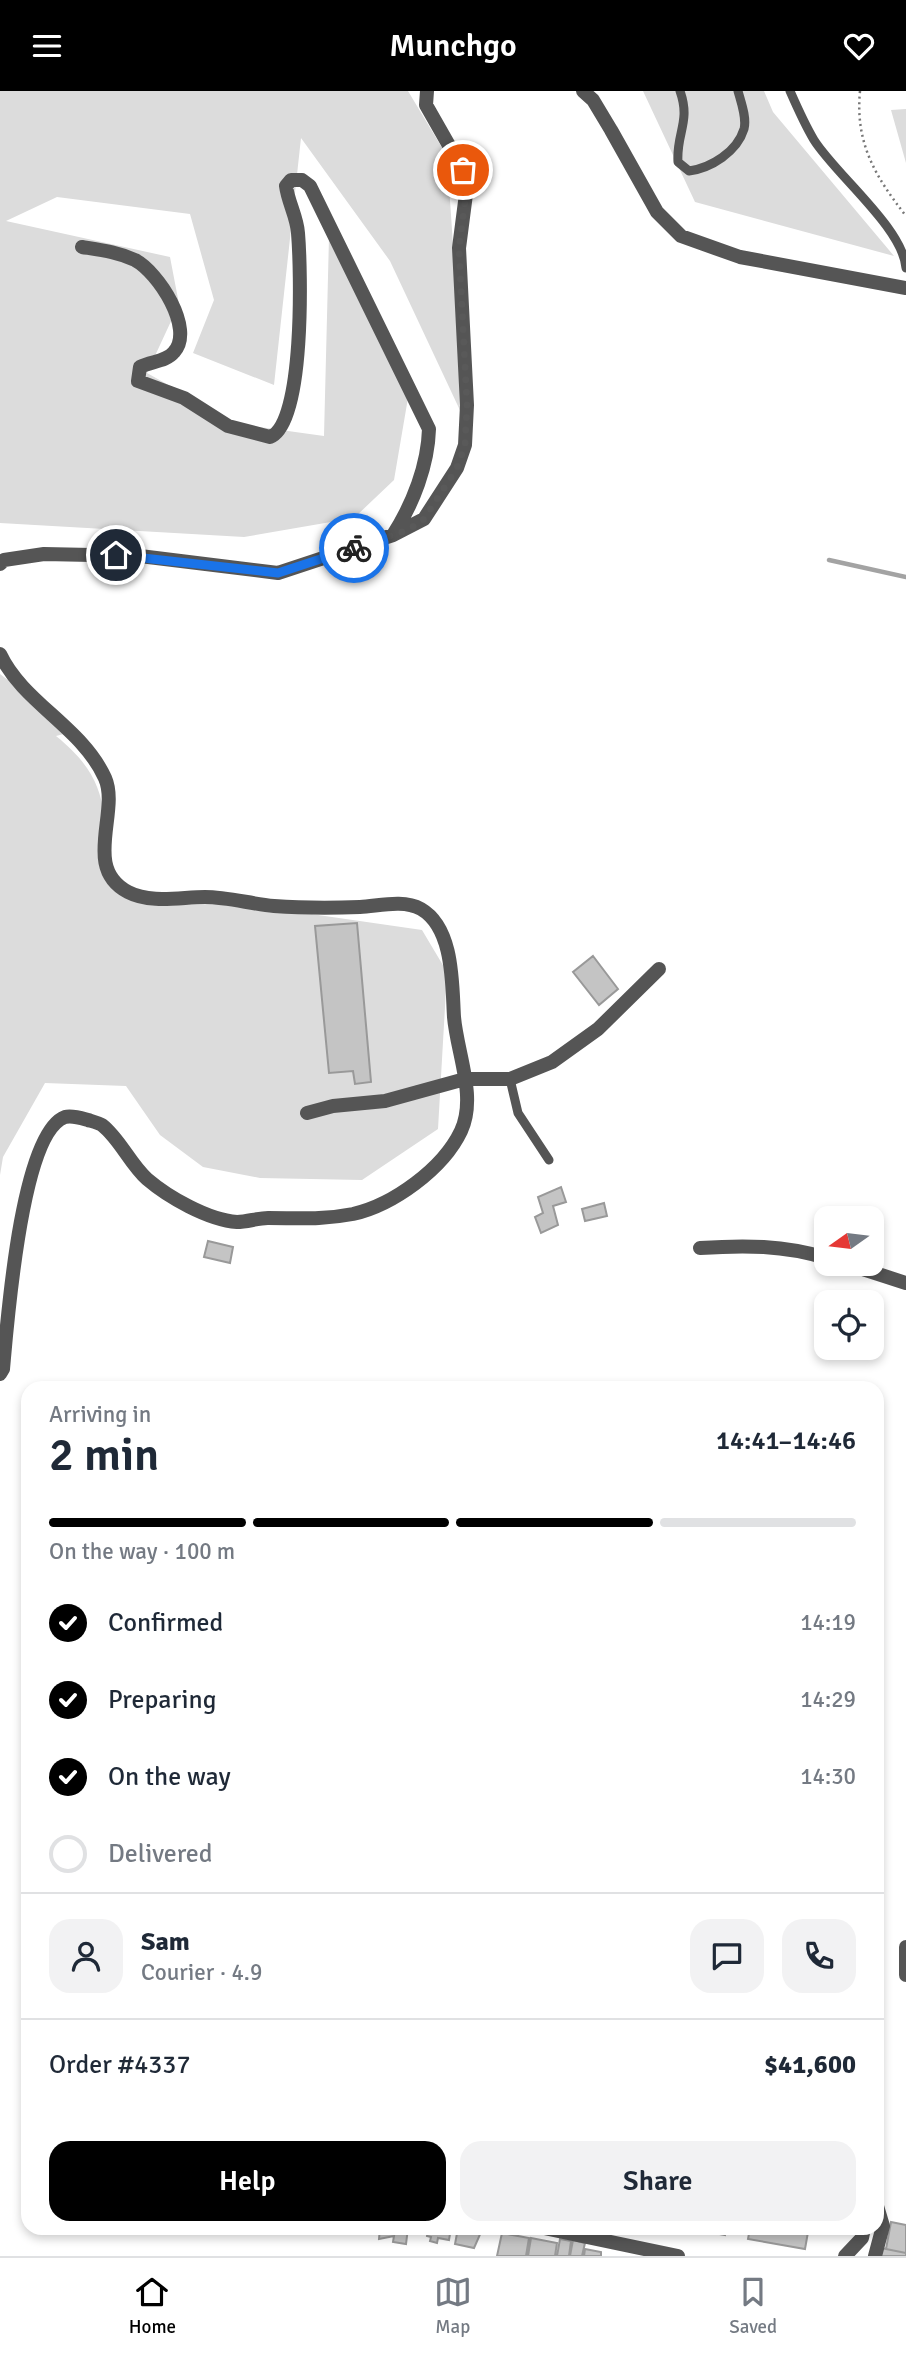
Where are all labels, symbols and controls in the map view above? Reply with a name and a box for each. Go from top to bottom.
text: Munchgo [389,26,517,65]
icon: menu [28,27,66,65]
icon: heart [840,27,878,65]
pin [433,140,493,200]
icon: bag [444,151,482,189]
courier [319,513,389,583]
pin [86,525,146,585]
icon: bike [335,529,373,567]
icon: home [97,536,135,574]
north arrow [814,1206,884,1276]
map controls [814,1206,884,1360]
button: locate [814,1290,884,1360]
text: Arriving in [49,1400,151,1429]
text: 14:41–14:46 [716,1425,856,1457]
text: 2 min [49,1427,159,1483]
text: On the way · 100 m [49,1537,235,1566]
icon: check [49,1604,87,1642]
text: Confirmed [108,1607,223,1639]
text: 14:19 [800,1608,856,1637]
icon: check [49,1681,87,1719]
text: Preparing [108,1684,216,1716]
text: 14:29 [800,1685,856,1714]
icon: check [49,1758,87,1796]
text: On the way [108,1761,231,1793]
text: 14:30 [800,1762,856,1791]
text: Delivered [108,1838,213,1870]
button: person [49,1919,123,1993]
button: chat [690,1919,764,1993]
button: phone [782,1919,856,1993]
text: Sam [141,1926,190,1958]
text: Courier · 4.9 [141,1958,262,1987]
text: Order #4337 [49,2049,190,2081]
text: $41,600 [764,2049,856,2081]
button: Help [49,2141,446,2221]
button: Share [460,2141,856,2221]
tab: Home [129,2273,176,2339]
tab: Map [434,2273,472,2339]
tab: Saved [729,2273,777,2339]

